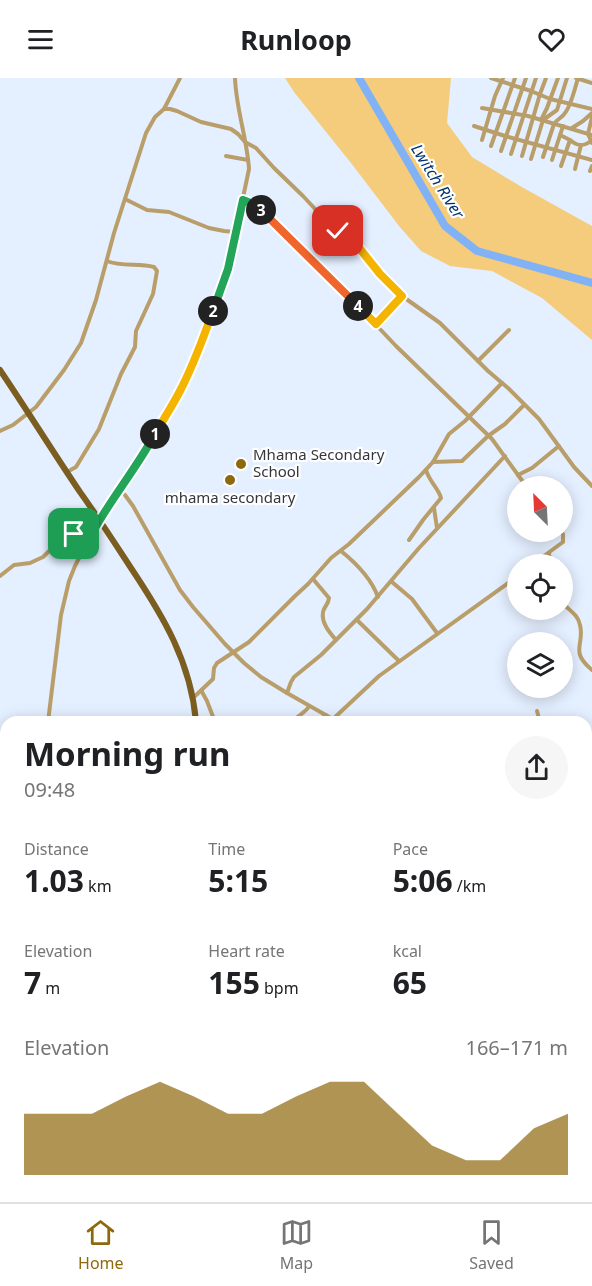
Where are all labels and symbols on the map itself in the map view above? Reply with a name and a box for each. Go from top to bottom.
water label: Lwitch River [406,139,470,223]
pin: 3 [246,195,276,225]
pin [312,205,363,256]
pin: 4 [343,291,373,321]
pin: 2 [198,296,228,326]
pin: 1 [140,419,170,449]
place label: Mhama Secondary School [253,444,385,481]
marker: Mhama Secondary School [234,457,248,471]
marker: mhama secondary [223,473,237,487]
north arrow [507,476,573,542]
place label: mhama secondary [165,487,296,507]
pin [48,508,99,559]

